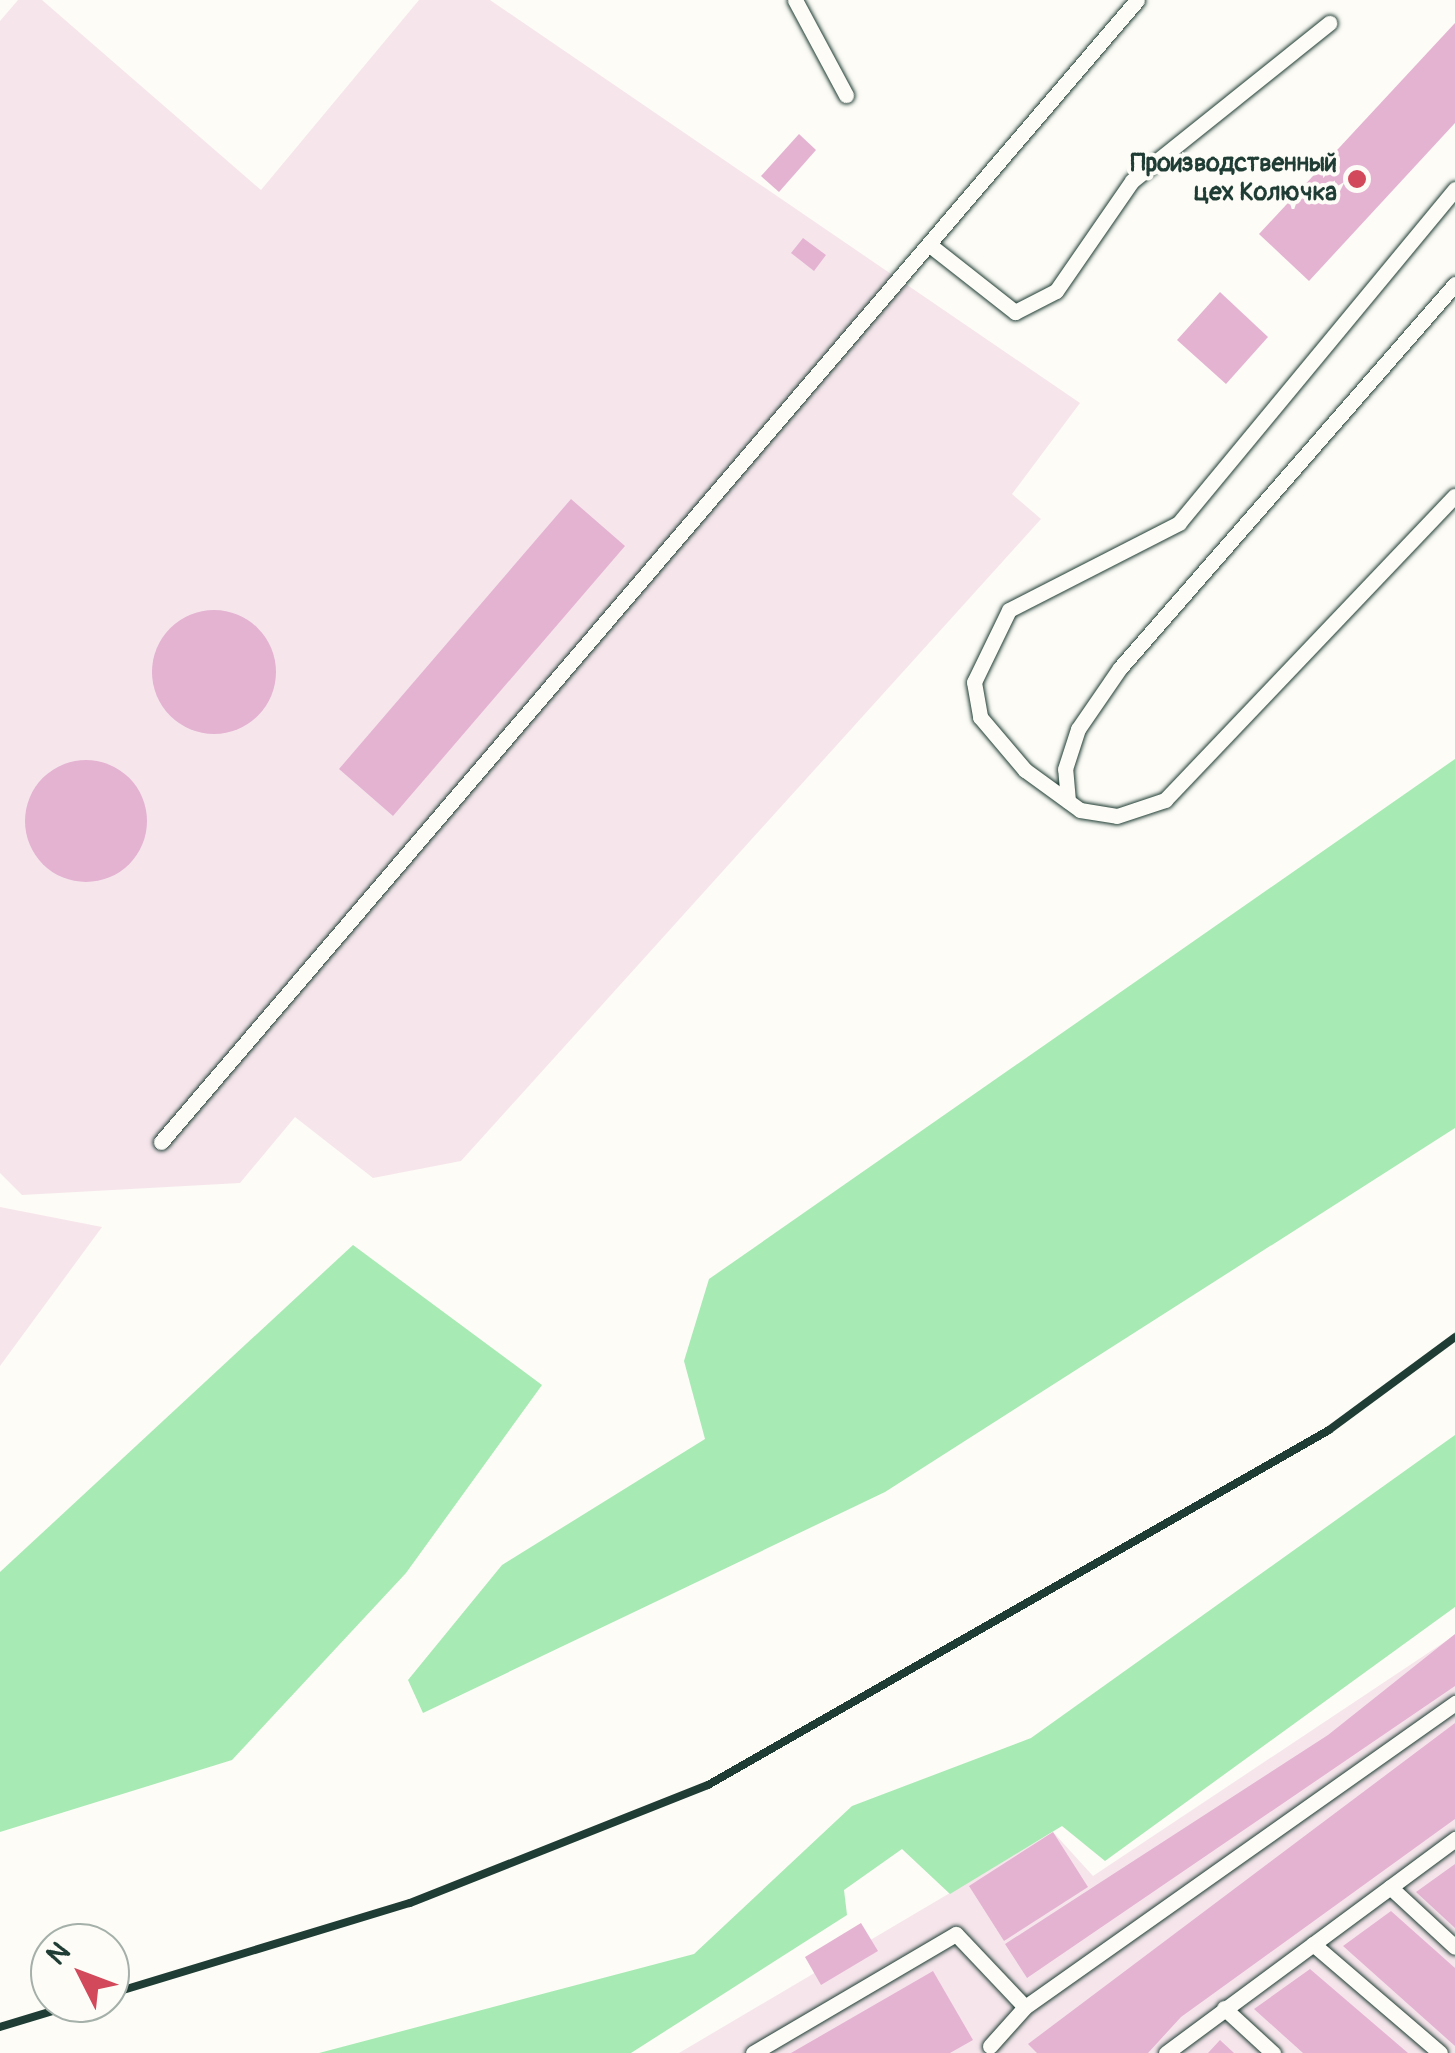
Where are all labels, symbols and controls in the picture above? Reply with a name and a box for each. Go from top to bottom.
place label: Производственный цех Колючка [1131,150,1337,209]
marker: Производственный цех Колючка [1346,168,1368,190]
north arrow [30,1923,130,2023]
text: N [39,1935,78,1973]

